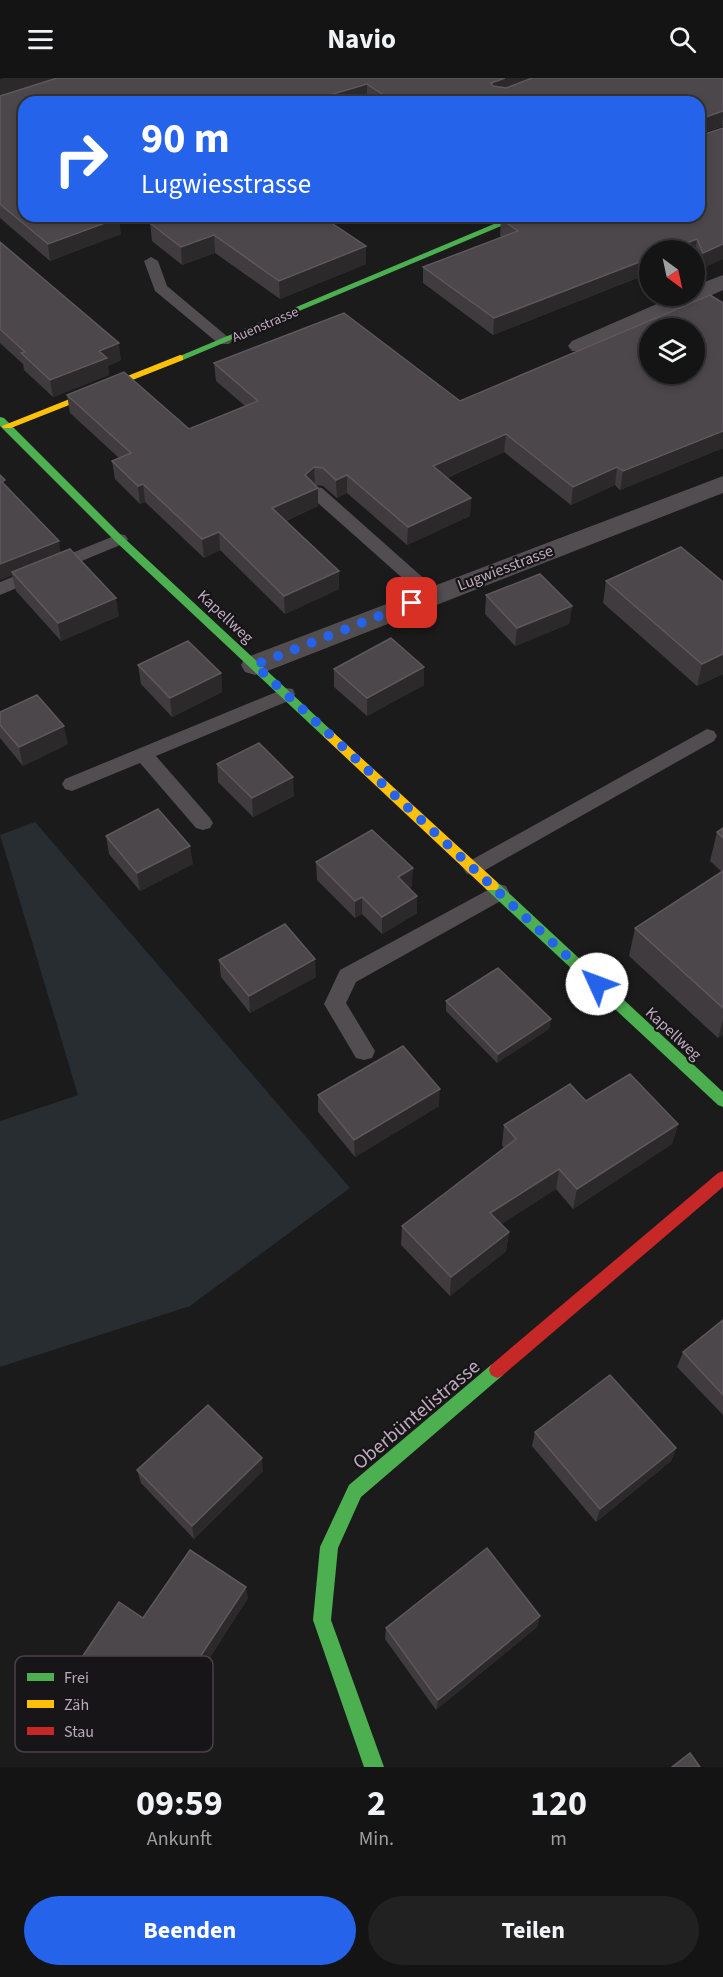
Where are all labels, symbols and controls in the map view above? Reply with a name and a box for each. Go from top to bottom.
text: Navio [327,20,396,59]
icon: menu [24,23,57,56]
icon: search [666,23,699,56]
text: 90 m [141,109,230,169]
icon: right [42,120,120,198]
text: Lugwiesstrasse [141,165,311,204]
north arrow [639,240,705,306]
map controls [639,240,705,384]
street label: Auenstrasse [229,302,302,348]
button: layers [639,318,705,384]
street label: Lugwiesstrasse [454,540,556,596]
pin [386,577,437,628]
street label: Kapellweg [192,585,258,649]
icon: arrive [395,586,428,619]
position arrow [565,952,629,1016]
street label: Kapellweg [640,1002,706,1066]
street label: Oberbüntelistrasse [347,1353,486,1476]
legend [15,1656,213,1752]
text: Frei [64,1667,89,1689]
text: Zäh [64,1694,89,1716]
text: Stau [64,1721,94,1743]
text: 09:59 [136,1778,223,1829]
text: 2 [367,1778,386,1829]
text: 120 [530,1778,587,1829]
text: Ankunft [147,1825,212,1853]
text: Min. [359,1825,394,1853]
text: m [550,1825,567,1853]
button: Beenden [24,1896,356,1965]
button: Teilen [368,1896,699,1965]

